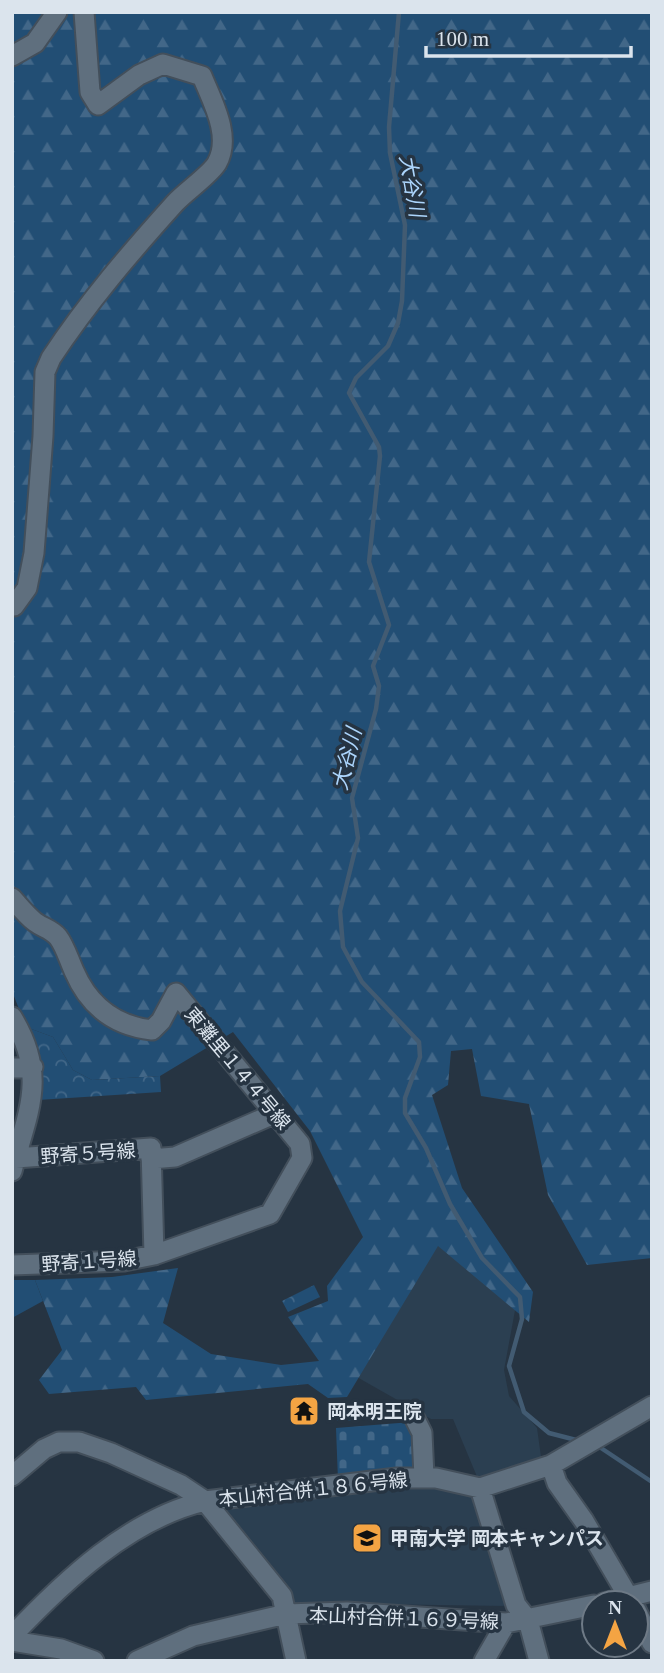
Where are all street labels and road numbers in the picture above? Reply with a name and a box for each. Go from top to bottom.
street label: 東灘里１４４号線 [181,1003,295,1133]
street label: 野寄５号線 [40,1140,136,1167]
street label: 野寄１号線 [41,1248,137,1275]
street label: 本山村合併１８６号線 [217,1469,409,1510]
street label: 本山村合併１６９号線 [309,1605,499,1632]

